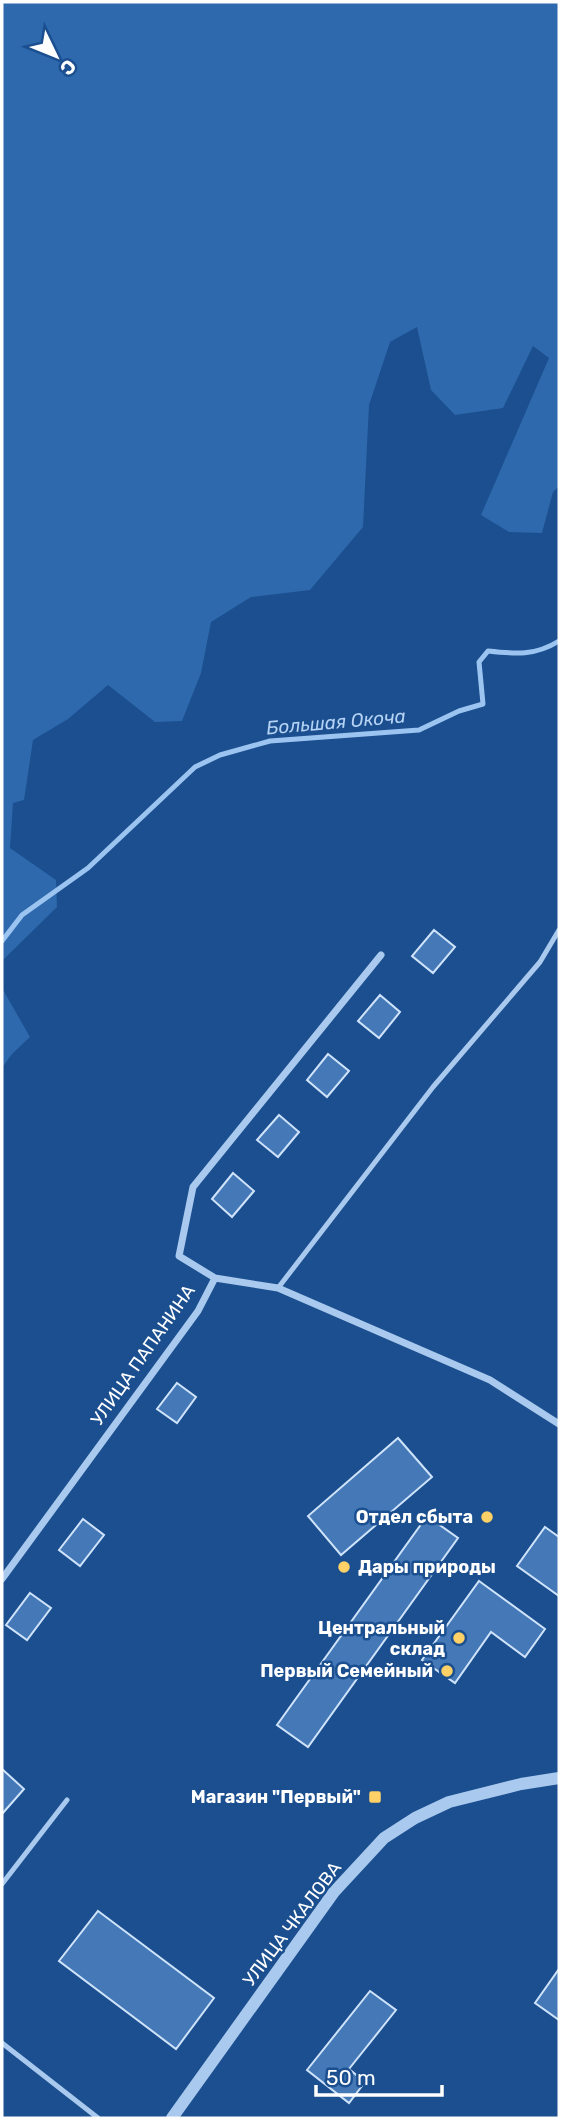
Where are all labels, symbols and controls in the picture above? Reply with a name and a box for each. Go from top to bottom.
north arrow [21,21,91,91]
text: С [55,55,81,80]
water label: Большая Окоча [265,704,407,740]
street label: УЛИЦА ПАПАНИНА [86,1280,200,1430]
place label: Отдел сбыта [356,1506,473,1528]
marker: Отдел сбыта [479,1509,495,1525]
place label: Дары природы [358,1556,496,1578]
marker: Дары природы [336,1559,352,1575]
place label: Центральный склад [318,1617,445,1660]
marker: Центральный склад [451,1630,467,1646]
place label: Первый Семейный [260,1660,433,1682]
marker: Первый Семейный [439,1663,455,1679]
place label: Магазин "Первый" [191,1786,361,1808]
marker: Магазин "Первый" [367,1789,383,1805]
street label: УЛИЦА ЧКАЛОВА [238,1857,346,1991]
scale bar [316,2054,442,2098]
text: 50 m [326,2065,376,2090]

